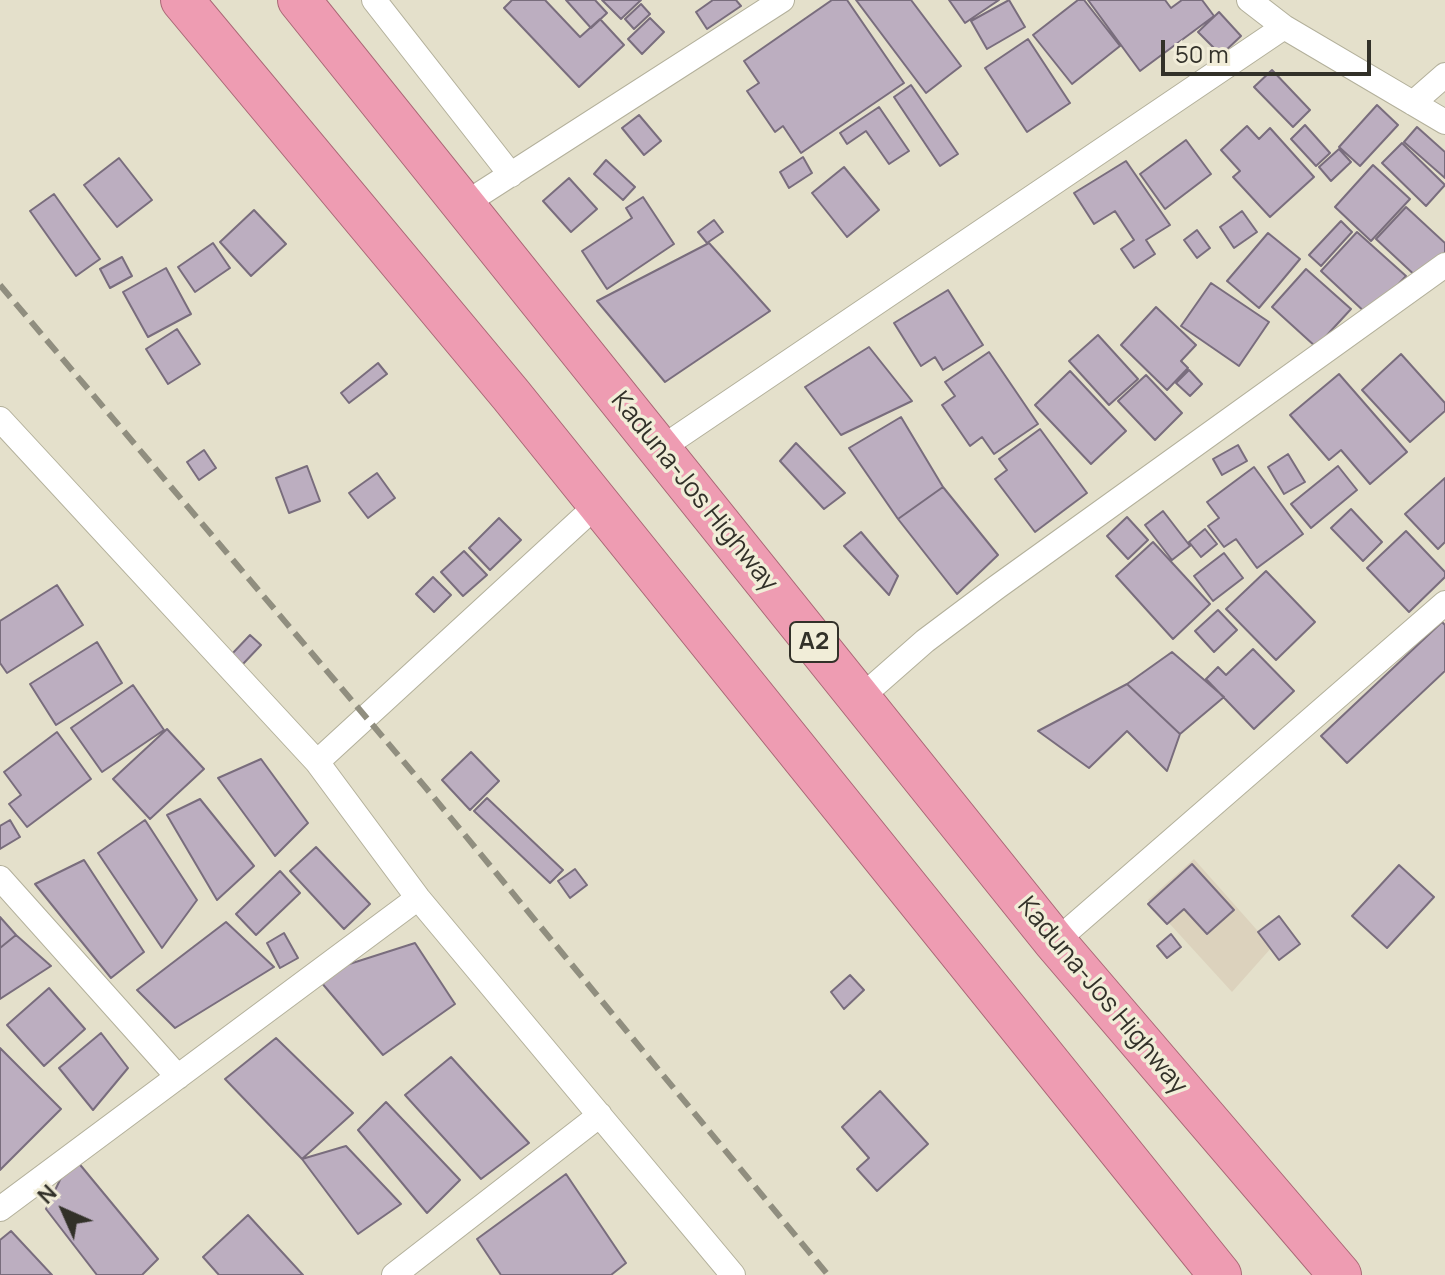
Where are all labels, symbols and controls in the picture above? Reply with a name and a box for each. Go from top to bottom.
scale bar [1165,24,1375,74]
text: 50 m [1175,37,1229,70]
street label: Kaduna-Jos Highway [604,386,784,598]
road number: A2 [790,622,838,662]
street label: Kaduna-Jos Highway [1010,891,1194,1101]
north arrow [24,1171,104,1251]
text: N [31,1178,63,1210]

